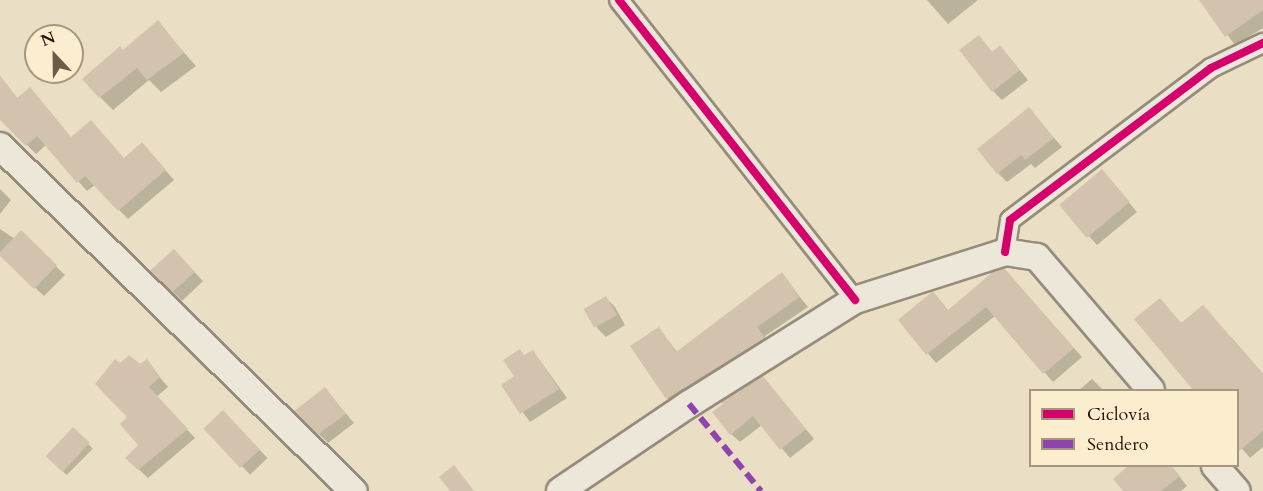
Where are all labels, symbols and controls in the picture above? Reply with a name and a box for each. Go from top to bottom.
north arrow [24,24,84,84]
text: N [37,26,59,52]
legend [1029,389,1239,467]
text: Ciclovía [1087,402,1150,427]
text: Sendero [1087,432,1148,457]

